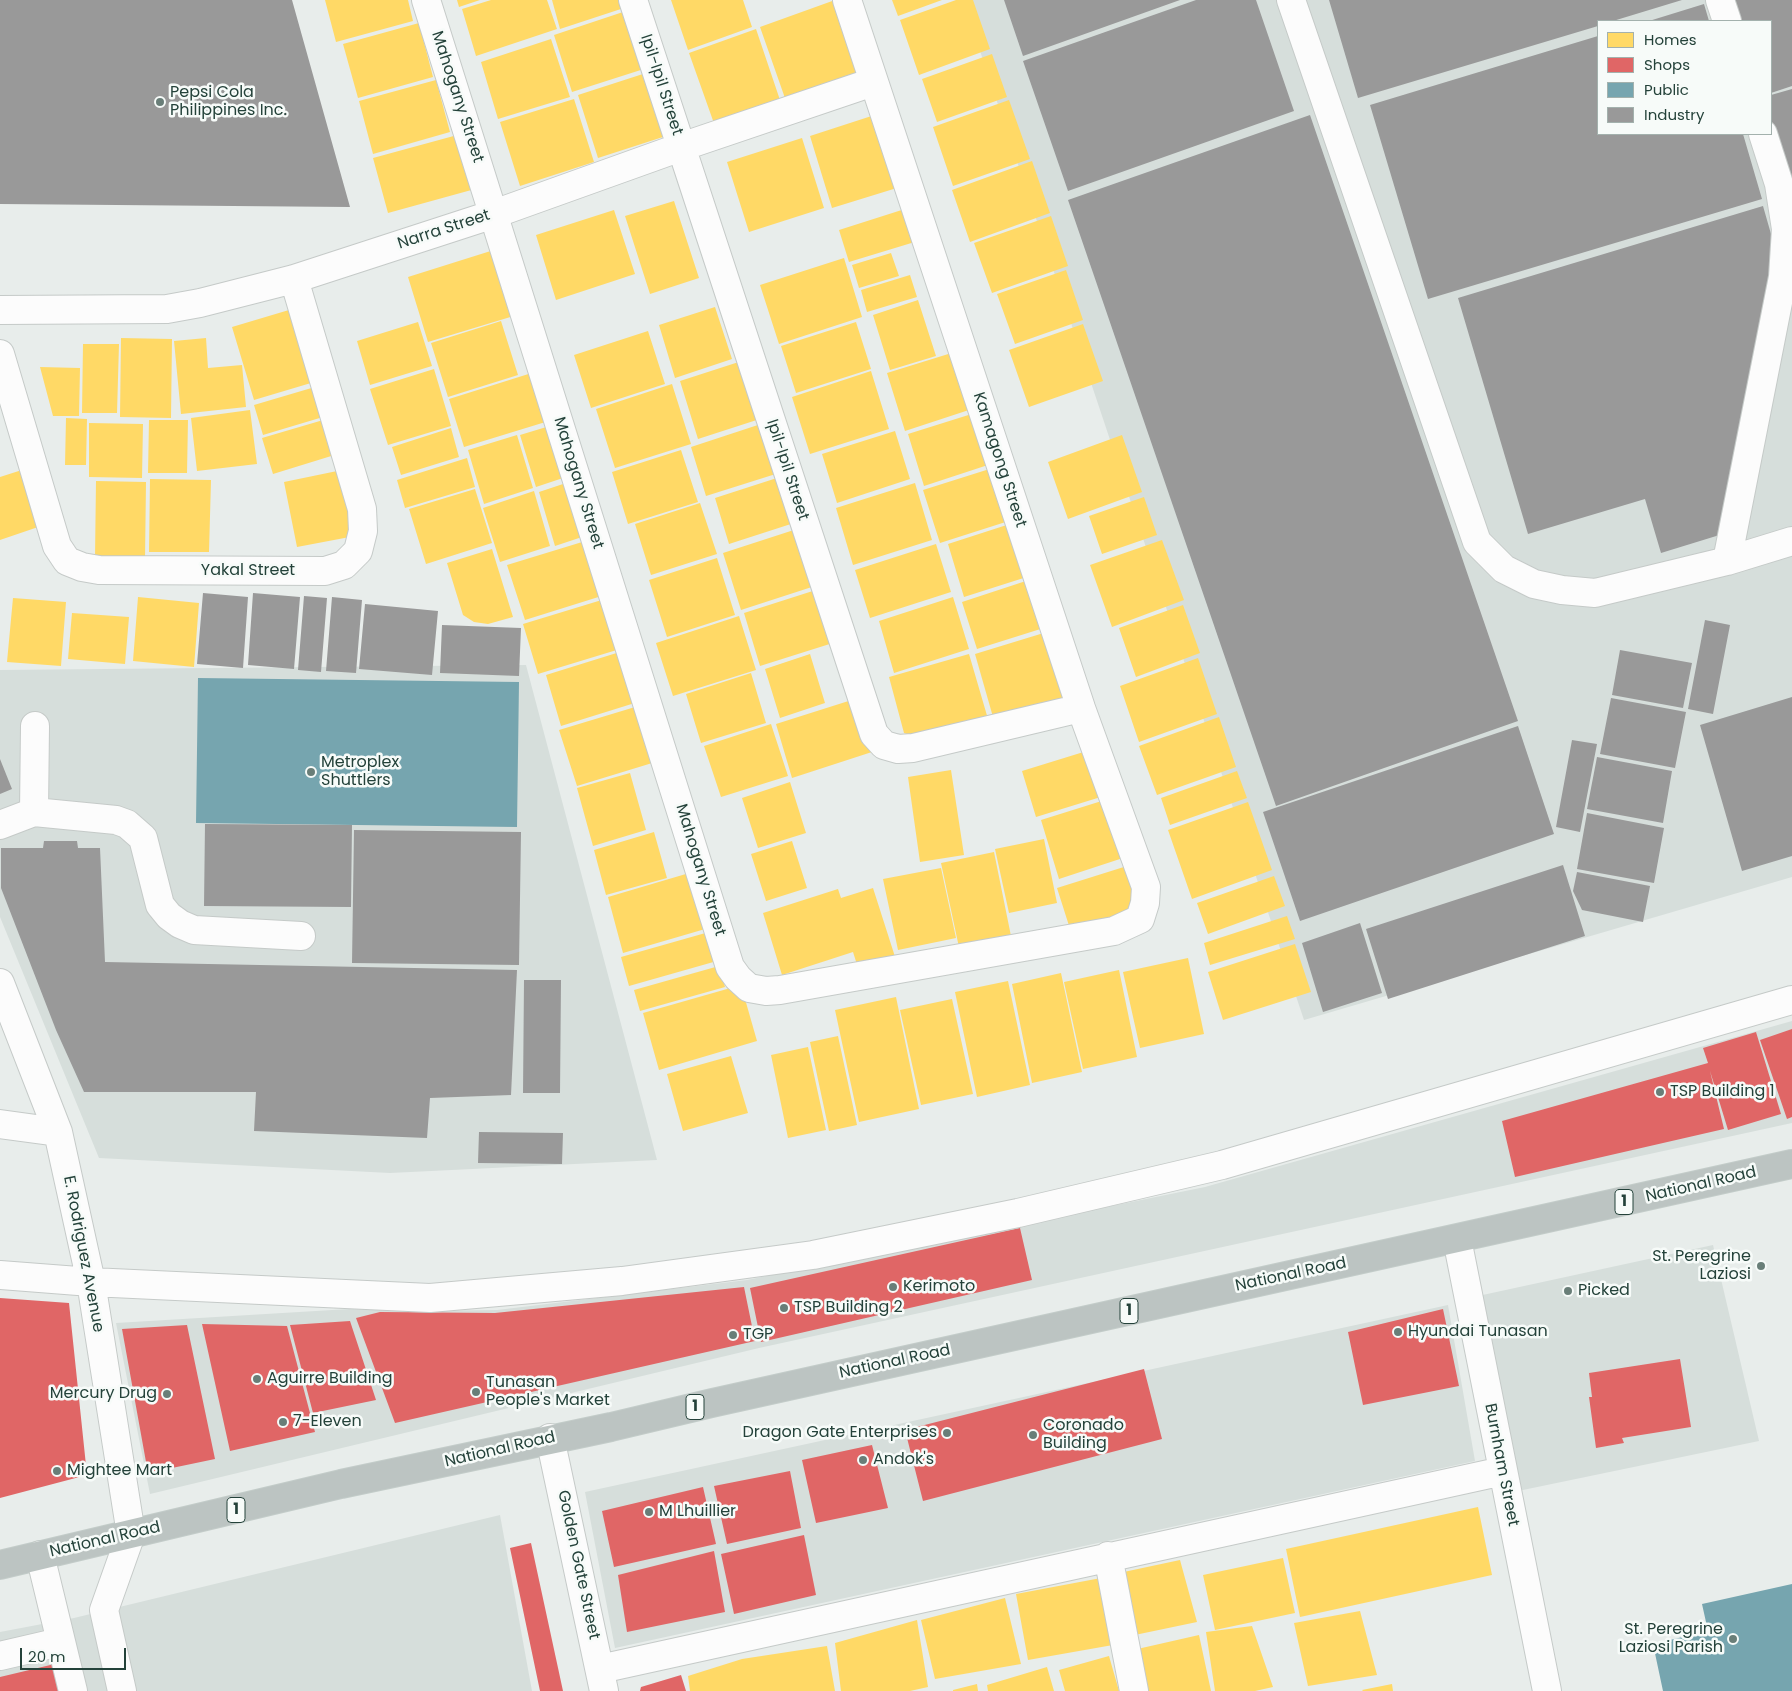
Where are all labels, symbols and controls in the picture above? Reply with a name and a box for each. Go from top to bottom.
legend [1597,20,1772,135]
street label: Mahogany Street [427,29,487,165]
text: Homes [1644,29,1697,50]
street label: Ipil-Ipil Street [636,32,686,138]
text: Shops [1644,54,1690,75]
text: Public [1644,79,1689,100]
place label: Pepsi Cola Philippines Inc. [170,83,287,121]
marker: Pepsi Cola Philippines Inc. [154,96,166,108]
text: Industry [1644,104,1704,125]
street label: Narra Street [395,206,493,254]
street label: Kamagong Street [968,390,1030,530]
street label: Mahogany Street [549,415,607,551]
street label: Ipil-Ipil Street [762,417,812,523]
street label: Yakal Street [201,561,295,581]
place label: Metroplex Shuttlers [321,753,399,791]
marker: Metroplex Shuttlers [305,766,317,778]
street label: Mahogany Street [671,802,729,938]
place label: TSP Building 1 [1670,1082,1775,1102]
marker: TSP Building 1 [1654,1086,1666,1098]
street label: National Road [1644,1163,1758,1207]
street label: E. Rodriguez Avenue [58,1174,108,1334]
road number: 1 [1615,1190,1633,1214]
place label: St. Peregrine Laziosi [1652,1247,1751,1285]
street label: National Road [1234,1254,1348,1296]
marker: St. Peregrine Laziosi [1755,1260,1767,1272]
place label: Kerimoto [903,1277,975,1297]
marker: Kerimoto [887,1281,899,1293]
place label: Picked [1578,1281,1630,1301]
marker: Picked [1562,1285,1574,1297]
place label: TSP Building 2 [794,1298,903,1318]
road number: 1 [1120,1298,1138,1324]
marker: TSP Building 2 [778,1302,790,1314]
place label: Hyundai Tunasan [1408,1322,1548,1342]
place label: TGP [743,1325,773,1345]
marker: Hyundai Tunasan [1392,1326,1404,1338]
marker: TGP [727,1329,739,1341]
street label: National Road [838,1341,952,1383]
place label: Aguirre Building [267,1369,393,1389]
marker: Aguirre Building [251,1373,263,1385]
place label: Tunasan People's Market [486,1373,610,1411]
place label: Mercury Drug [50,1384,157,1404]
marker: Tunasan People's Market [470,1386,482,1398]
marker: Mercury Drug [161,1388,173,1400]
road number: 1 [686,1394,704,1420]
street label: Burnham Street [1480,1402,1522,1528]
place label: 7-Eleven [293,1412,362,1432]
marker: 7-Eleven [277,1416,289,1428]
place label: Coronado Building [1043,1416,1124,1454]
place label: Dragon Gate Enterprises [743,1423,937,1443]
marker: Dragon Gate Enterprises [941,1427,953,1439]
street label: National Road [443,1428,557,1472]
marker: Coronado Building [1027,1429,1039,1441]
place label: Andok's [873,1450,934,1470]
marker: Andok's [857,1454,869,1466]
place label: Mightee Mart [67,1461,172,1481]
marker: Mightee Mart [51,1465,63,1477]
street label: Golden Gate Street [553,1489,603,1641]
road number: 1 [227,1498,245,1522]
place label: M Lhuillier [659,1502,736,1522]
marker: M Lhuillier [643,1506,655,1518]
street label: National Road [48,1518,162,1562]
place label: St. Peregrine Laziosi Parish [1619,1620,1723,1658]
marker: St. Peregrine Laziosi Parish [1727,1633,1739,1645]
scale bar [22,1638,129,1670]
text: 20 m [28,1646,66,1667]

